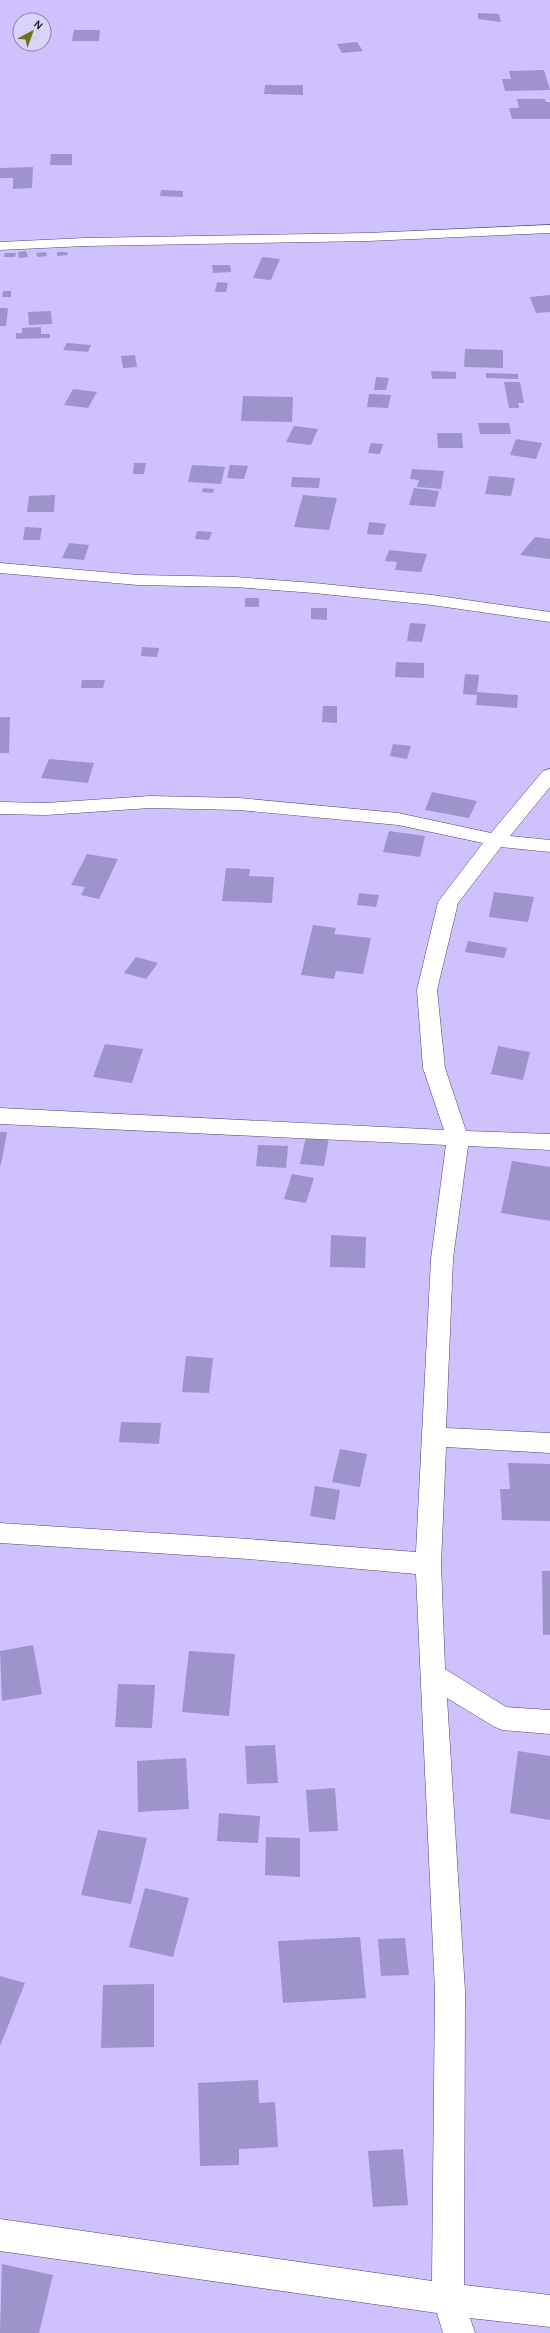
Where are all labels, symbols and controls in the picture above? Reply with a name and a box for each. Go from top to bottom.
north arrow [12,12,52,52]
text: N [31,17,45,32]

